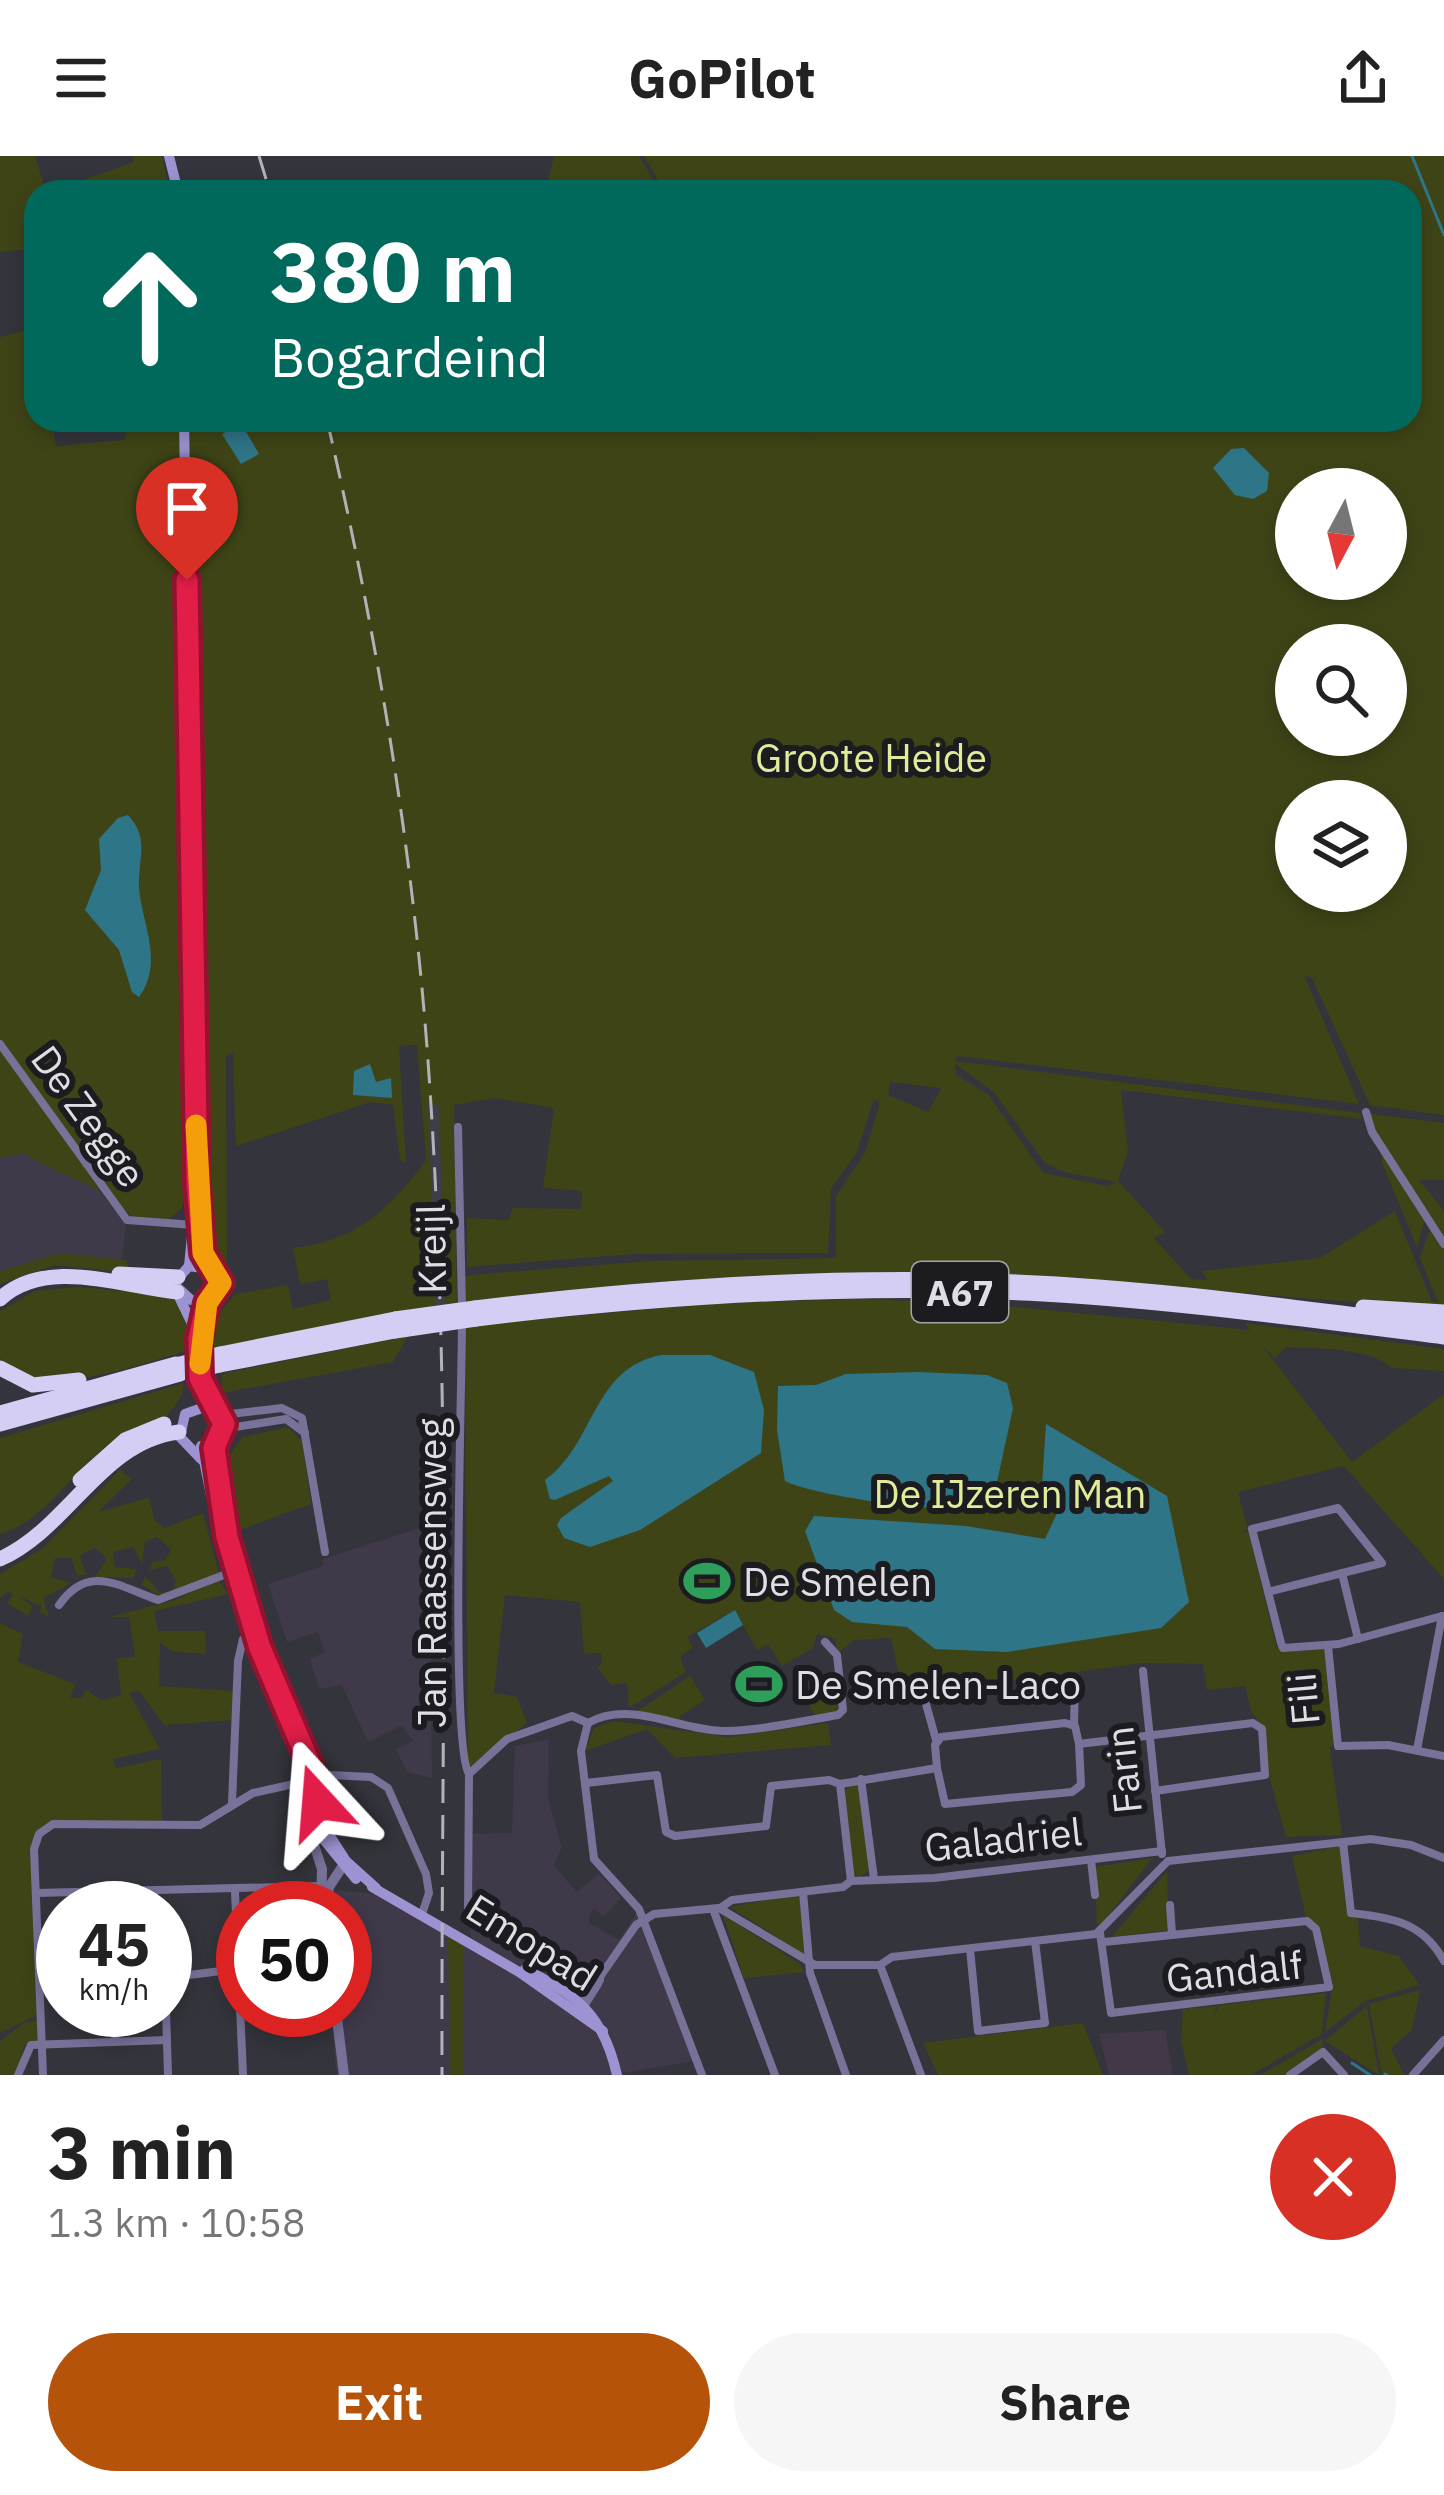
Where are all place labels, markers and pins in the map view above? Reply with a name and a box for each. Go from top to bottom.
pin [136,457,238,580]
sports icon: De Smelen [682,1556,732,1606]
place label: De Smelen [743,1556,932,1607]
sports icon: De Smelen-Laco [734,1659,784,1709]
place label: De Smelen-Laco [795,1659,1081,1710]

